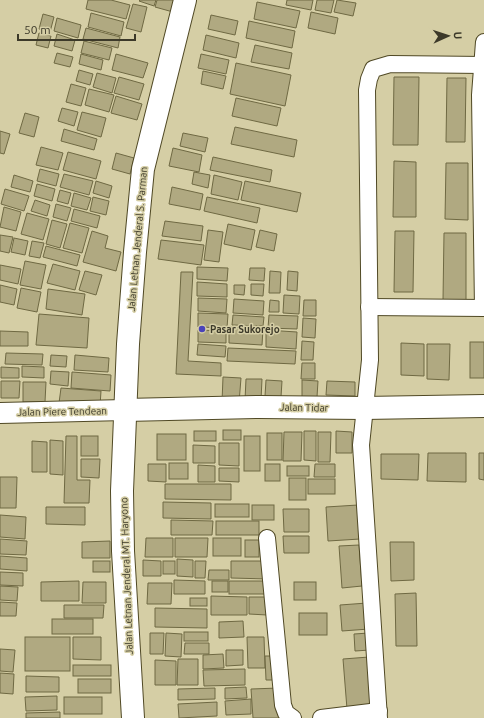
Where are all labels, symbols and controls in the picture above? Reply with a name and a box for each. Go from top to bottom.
scale bar [18,16,135,42]
north arrow [428,16,468,56]
text: 50 m [24,23,51,36]
text: U [452,31,464,40]
street label: Jalan Letnan Jenderal S. Parman [126,166,149,312]
marker: Pasar Sukorejo [197,324,207,334]
place label: Pasar Sukorejo [210,324,280,335]
street label: Jalan Tidar [279,402,329,413]
street label: Jalan Piere Tendean [17,405,107,418]
street label: Jalan Letnan Jenderal MT. Haryono [118,497,135,655]

